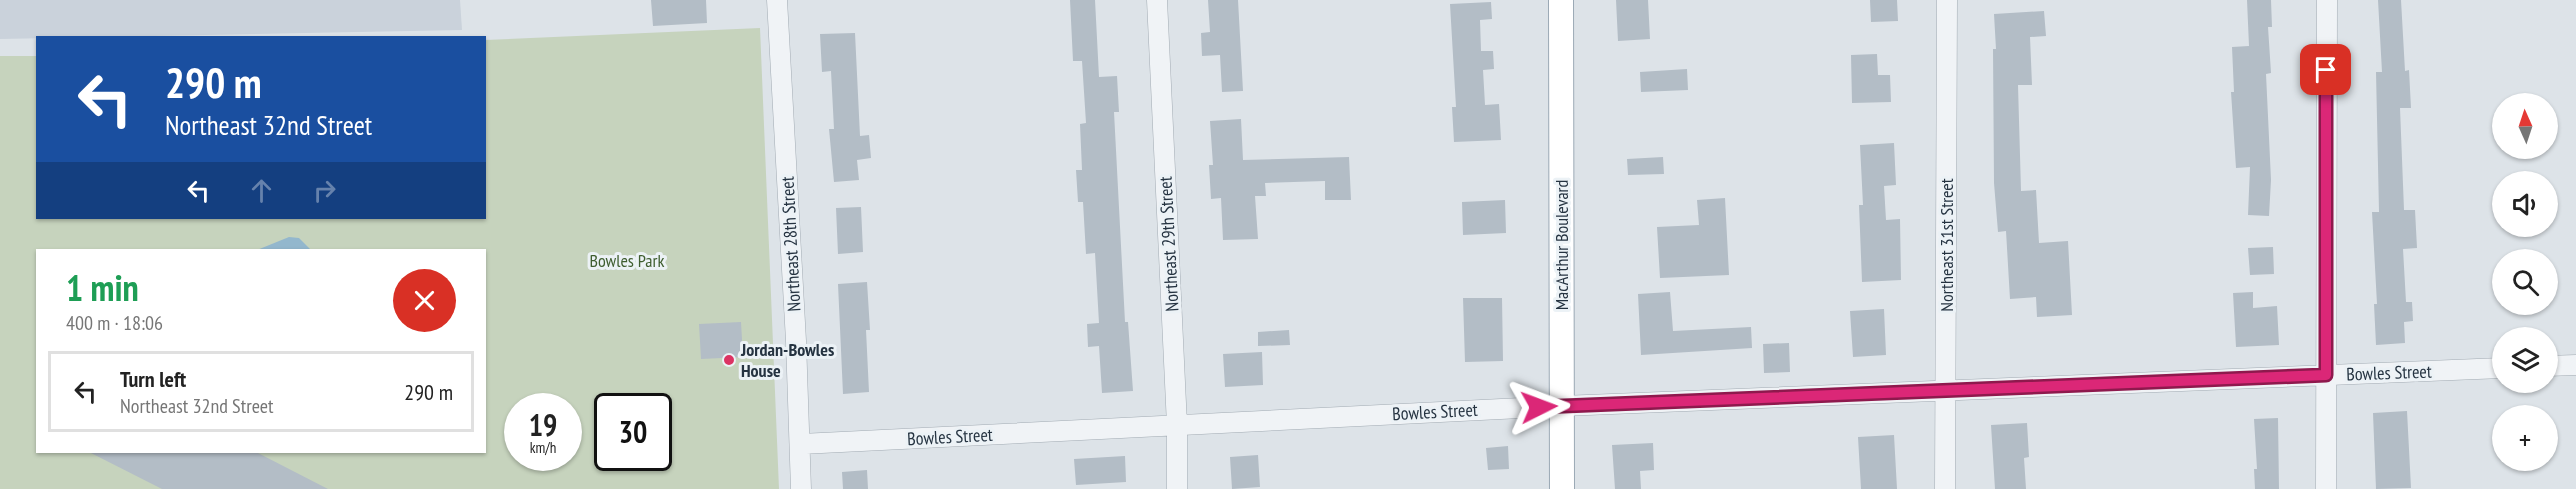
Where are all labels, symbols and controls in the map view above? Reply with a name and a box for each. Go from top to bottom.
pin [2300,44,2351,95]
icon: arrive [2309,53,2342,86]
text: 290 m [165,55,262,110]
icon: left [66,60,144,138]
north arrow [2492,93,2558,159]
map controls [2492,93,2558,471]
text: Northeast 32nd Street [165,108,372,142]
button: sound [2492,171,2558,237]
icon: left [182,174,215,207]
icon: ahead [245,174,278,207]
icon: right [308,174,341,207]
street label: Northeast 28th Street [775,176,806,312]
street label: Northeast 29th Street [1153,176,1184,312]
street label: Northeast 31st Street [1935,178,1958,312]
street label: MacArthur Boulevard [1550,180,1573,310]
park label: Bowles Park [590,249,665,272]
button: search [2492,249,2558,315]
text: 1 min [66,264,139,311]
button: close [393,269,456,332]
text: 400 m · 18:06 [66,310,163,336]
button: layers [2492,327,2558,393]
place label: Jordan-Bowles House [740,338,834,382]
marker: Jordan-Bowles House [722,353,736,367]
street label: Bowles Street [2346,360,2432,385]
text: Turn left [120,365,186,393]
icon: left [69,375,102,408]
position arrow [1507,375,1571,439]
text: 290 m [404,378,453,406]
text: Northeast 32nd Street [120,393,274,419]
speed limit sign: 30 [594,393,672,471]
street label: Bowles Street [1392,398,1478,425]
text: 19 [529,405,557,444]
button: + [2492,405,2558,471]
street label: Bowles Street [907,423,993,450]
text: km/h [530,438,556,457]

